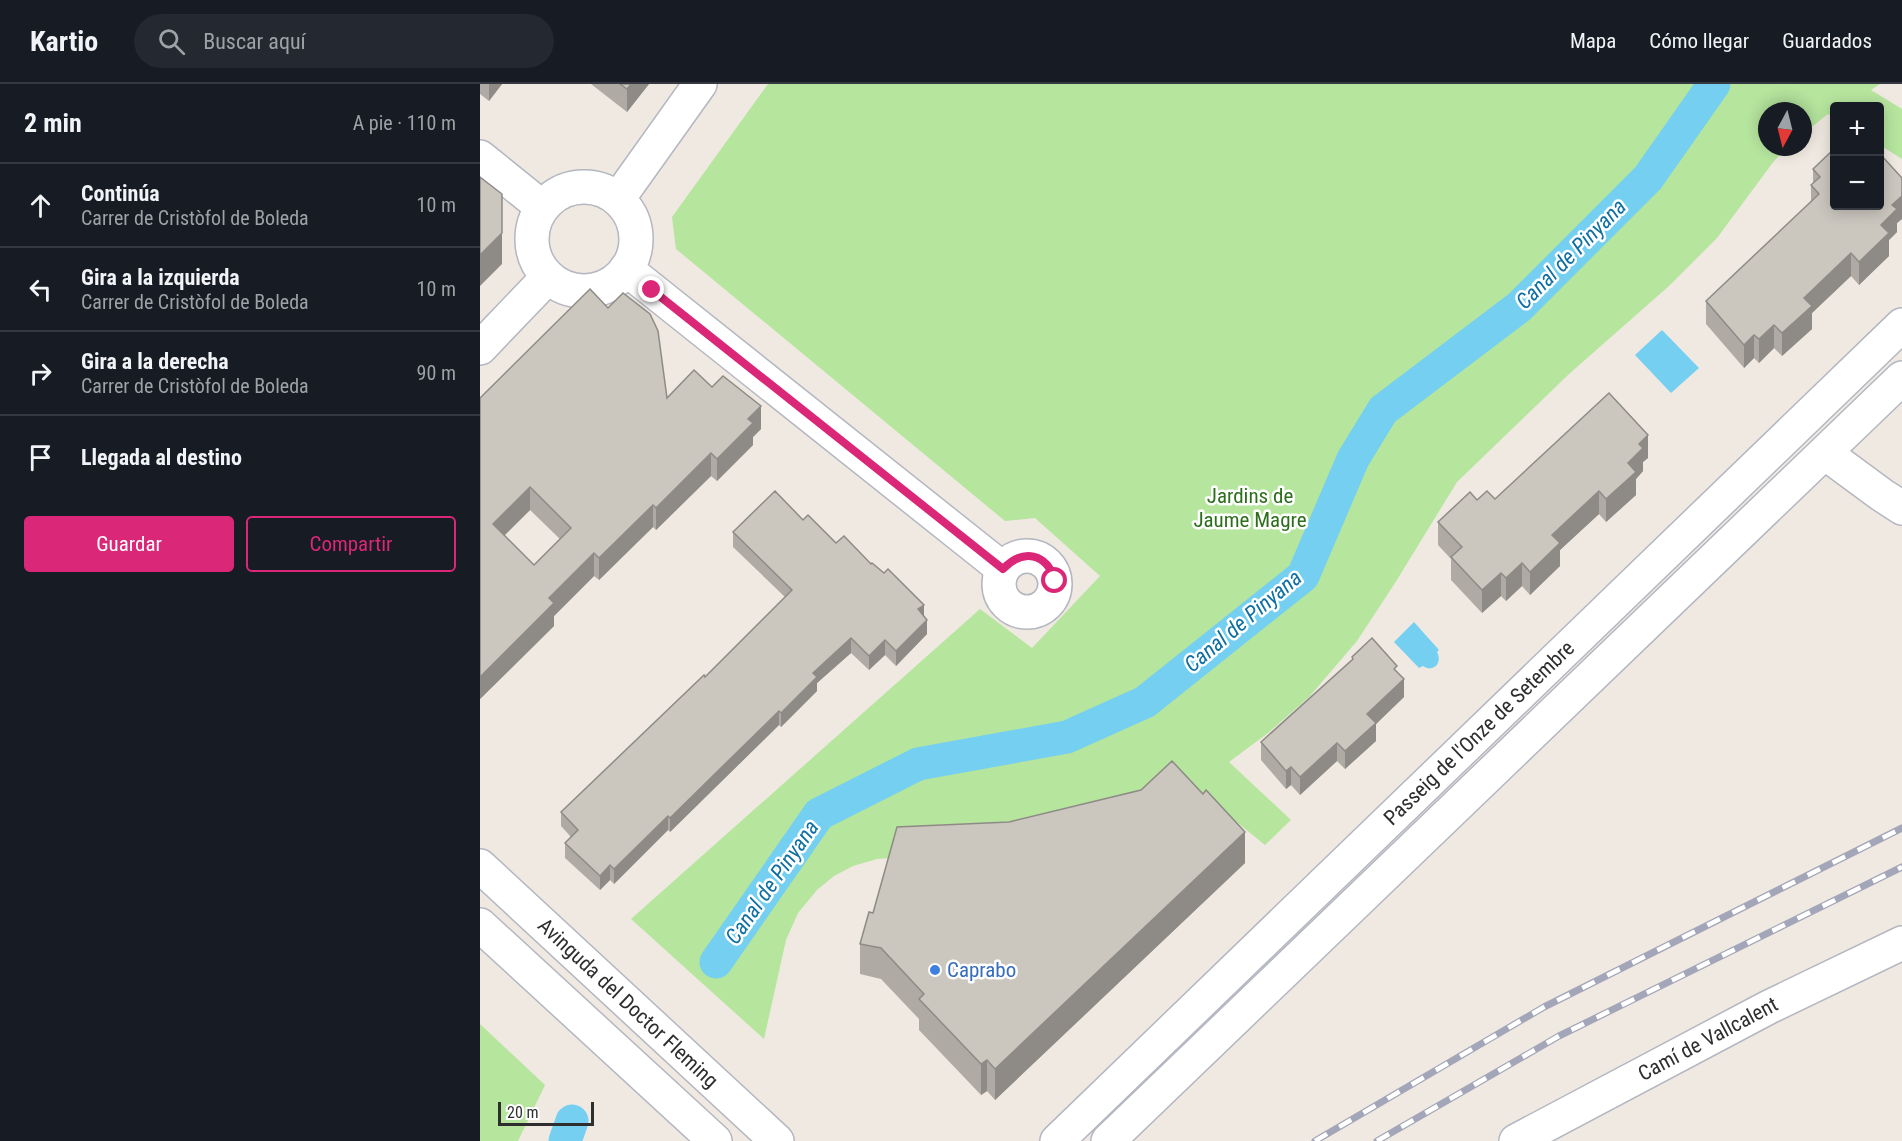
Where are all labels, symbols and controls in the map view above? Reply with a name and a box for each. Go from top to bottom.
search box [134,14,554,68]
text: Kartio [30,25,98,58]
icon: search [155,25,188,58]
text: Buscar aquí [203,29,306,54]
text: Mapa [1570,29,1616,53]
text: Cómo llegar [1649,29,1749,53]
text: Guardados [1782,29,1872,53]
north arrow [1758,102,1812,156]
map controls [1830,102,1884,210]
button: + [1830,102,1884,156]
text: 2 min [24,108,82,138]
text: A pie · 110 m [353,111,456,135]
button: − [1830,156,1884,210]
text: Continúa [81,181,160,206]
icon: ahead [24,189,57,222]
text: 10 m [417,193,456,217]
water label: Canal de Pinyana [1511,194,1631,314]
text: Carrer de Cristòfol de Boleda [81,206,309,230]
text: Gira a la izquierda [81,265,240,290]
icon: left [24,273,57,306]
route end [638,276,664,302]
text: 10 m [417,277,456,301]
text: Carrer de Cristòfol de Boleda [81,290,309,314]
text: Gira a la derecha [81,349,229,374]
icon: right [24,357,57,390]
text: 90 m [417,361,456,385]
text: Carrer de Cristòfol de Boleda [81,374,309,398]
icon: arrive [24,441,57,474]
text: Llegada al destino [81,445,242,470]
park label: Jardins de Jaume Magre [1193,484,1307,532]
button: Guardar [24,516,234,572]
button: Compartir [246,516,456,572]
water label: Canal de Pinyana [1179,565,1307,677]
route start [1041,567,1067,593]
street label: Passeig de l'Onze de Setembre [1379,636,1579,830]
water label: Canal de Pinyana [720,815,824,949]
street label: Avinguda del Doctor Fleming [533,913,723,1093]
place label: Caprabo [947,958,1016,982]
marker: Caprabo [928,963,942,977]
street label: Camí de Vallcalent [1634,992,1782,1086]
scale bar [498,1099,594,1126]
text: 20 m [507,1103,539,1122]

